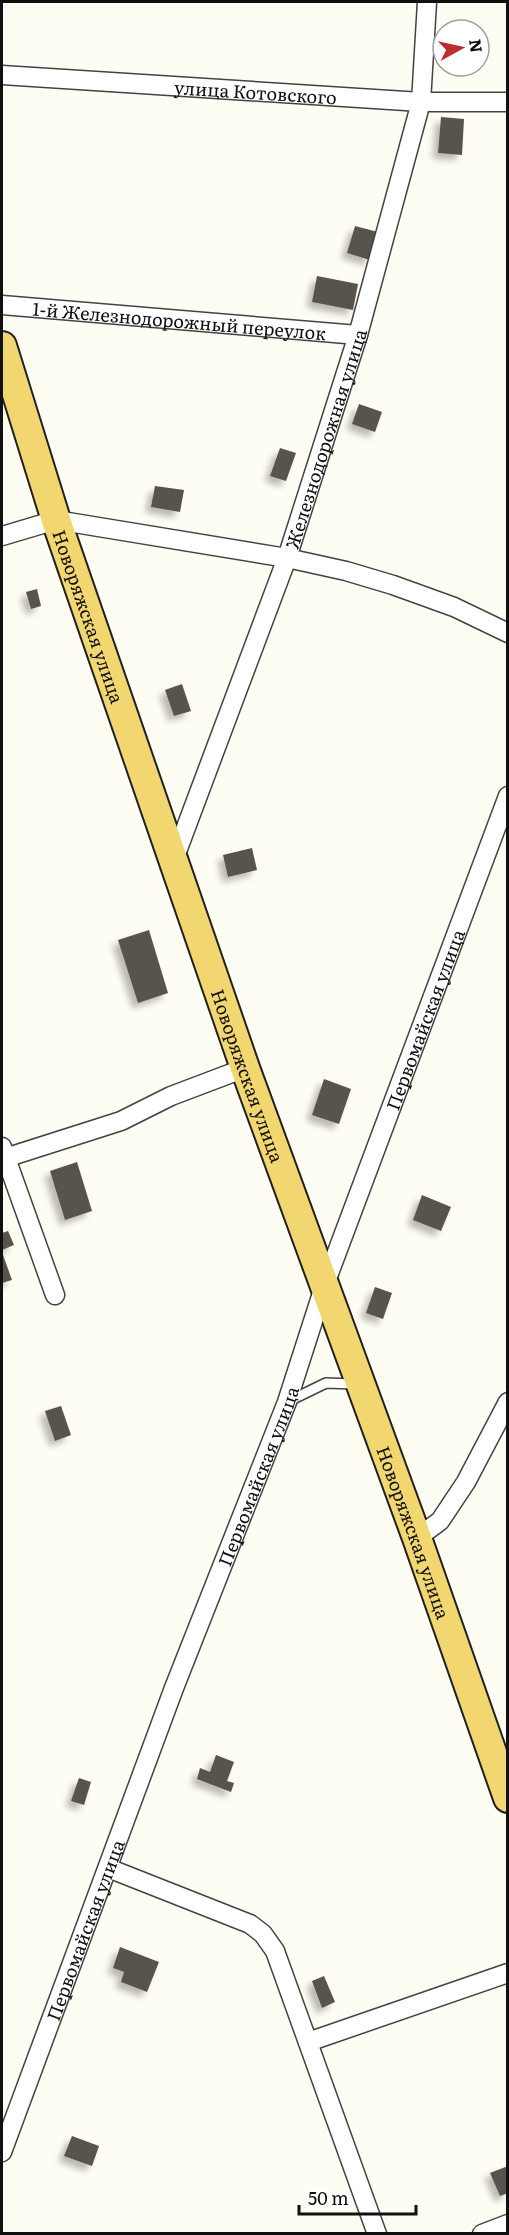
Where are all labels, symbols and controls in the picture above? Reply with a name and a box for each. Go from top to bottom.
north arrow [431,18,491,78]
text: N [464,37,490,54]
street label: улица Котовского [173,73,338,110]
street label: 1-й Железнодорожный переулок [32,294,328,346]
street label: Железнодорожная улица [277,325,373,552]
street label: Новоряжская улица [47,526,132,707]
street label: Первомайская улица [378,925,471,1114]
street label: Новоряжская улица [205,985,292,1166]
street label: Первомайская улица [210,1382,305,1570]
street label: Новоряжская улица [371,1442,458,1623]
street label: Первомайская улица [38,1835,130,2024]
scale bar [299,2178,416,2216]
text: 50 m [308,2184,349,2211]

